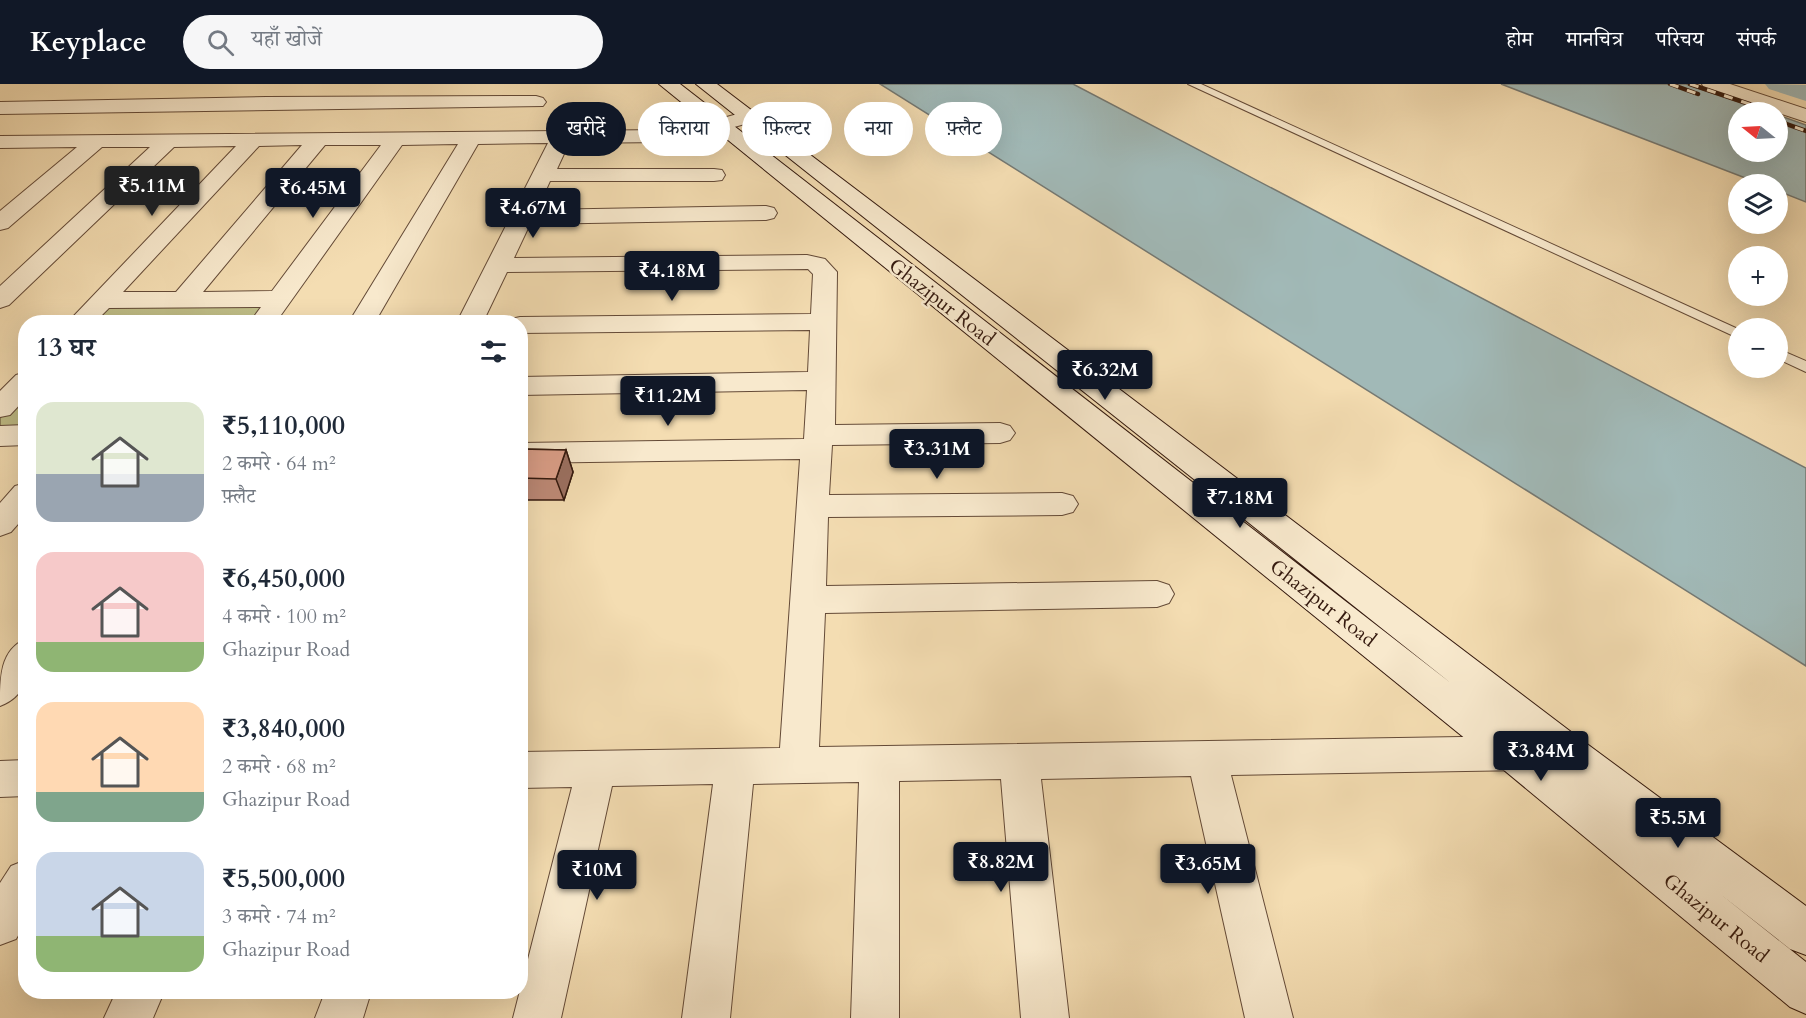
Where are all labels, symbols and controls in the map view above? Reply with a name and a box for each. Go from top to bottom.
search box [183,15,603,69]
text: Keyplace [30,23,147,61]
text: यहाँ खोजें [252,24,322,54]
text: होम [1506,25,1533,54]
text: मानचित्र [1566,25,1623,54]
text: परिचय [1656,25,1704,54]
text: संपर्क [1737,25,1776,54]
icon: search [204,26,237,59]
chip: खरीदें [546,102,626,156]
chip: किराया [638,102,730,156]
chip: फ़िल्टर [742,102,832,156]
chip: नया [844,102,913,156]
chip: फ़्लैट [925,102,1002,156]
north arrow [1728,102,1788,162]
map controls [1728,102,1788,378]
pin: ₹5.11M [103,166,201,217]
pin: ₹6.45M [264,168,362,219]
text: ₹5.11M [118,172,186,199]
text: ₹6.45M [279,174,347,201]
button: layers [1728,174,1788,234]
pin: ₹4.67M [484,188,582,239]
text: ₹4.67M [499,194,567,221]
button: + [1728,246,1788,306]
pin: ₹4.18M [623,251,721,302]
street label: Ghazipur Road [883,252,1001,352]
text: ₹4.18M [638,257,706,284]
button: − [1728,318,1788,378]
text: 13 घर [36,330,95,365]
icon: filters [477,335,510,368]
pin: ₹6.32M [1056,350,1154,401]
text: ₹6.32M [1071,356,1139,383]
pin: ₹11.2M [619,376,717,427]
text: ₹11.2M [634,382,702,409]
text: ₹5,110,000 [222,408,345,443]
icon: home [84,426,156,498]
pin: ₹3.31M [888,429,986,480]
text: ₹3.31M [903,435,971,462]
text: 2 कमरे · 64 m² [222,450,336,477]
pin: ₹7.18M [1191,478,1289,529]
text: फ़्लैट [222,483,255,510]
text: ₹7.18M [1206,484,1274,511]
street label: Ghazipur Road [1264,553,1382,653]
text: ₹6,450,000 [222,561,345,596]
icon: home [84,576,156,648]
text: 4 कमरे · 100 m² [222,603,346,630]
text: Ghazipur Road [222,636,350,663]
text: ₹3,840,000 [222,711,345,746]
icon: home [84,726,156,798]
pin: ₹3.84M [1492,731,1590,782]
text: ₹3.84M [1507,737,1575,764]
text: 2 कमरे · 68 m² [222,753,336,780]
text: Ghazipur Road [222,786,350,813]
pin: ₹5.5M [1636,798,1720,849]
text: ₹5.5M [1649,804,1707,831]
pin: ₹8.82M [952,842,1050,893]
pin: ₹3.65M [1159,844,1257,895]
text: ₹8.82M [967,848,1035,875]
pin: ₹10M [561,850,633,901]
text: ₹3.65M [1174,850,1242,877]
text: ₹10M [571,856,623,883]
text: ₹5,500,000 [222,861,345,896]
street label: Ghazipur Road [1658,867,1775,969]
icon: home [84,876,156,948]
text: 3 कमरे · 74 m² [222,903,336,930]
text: Ghazipur Road [222,936,350,963]

